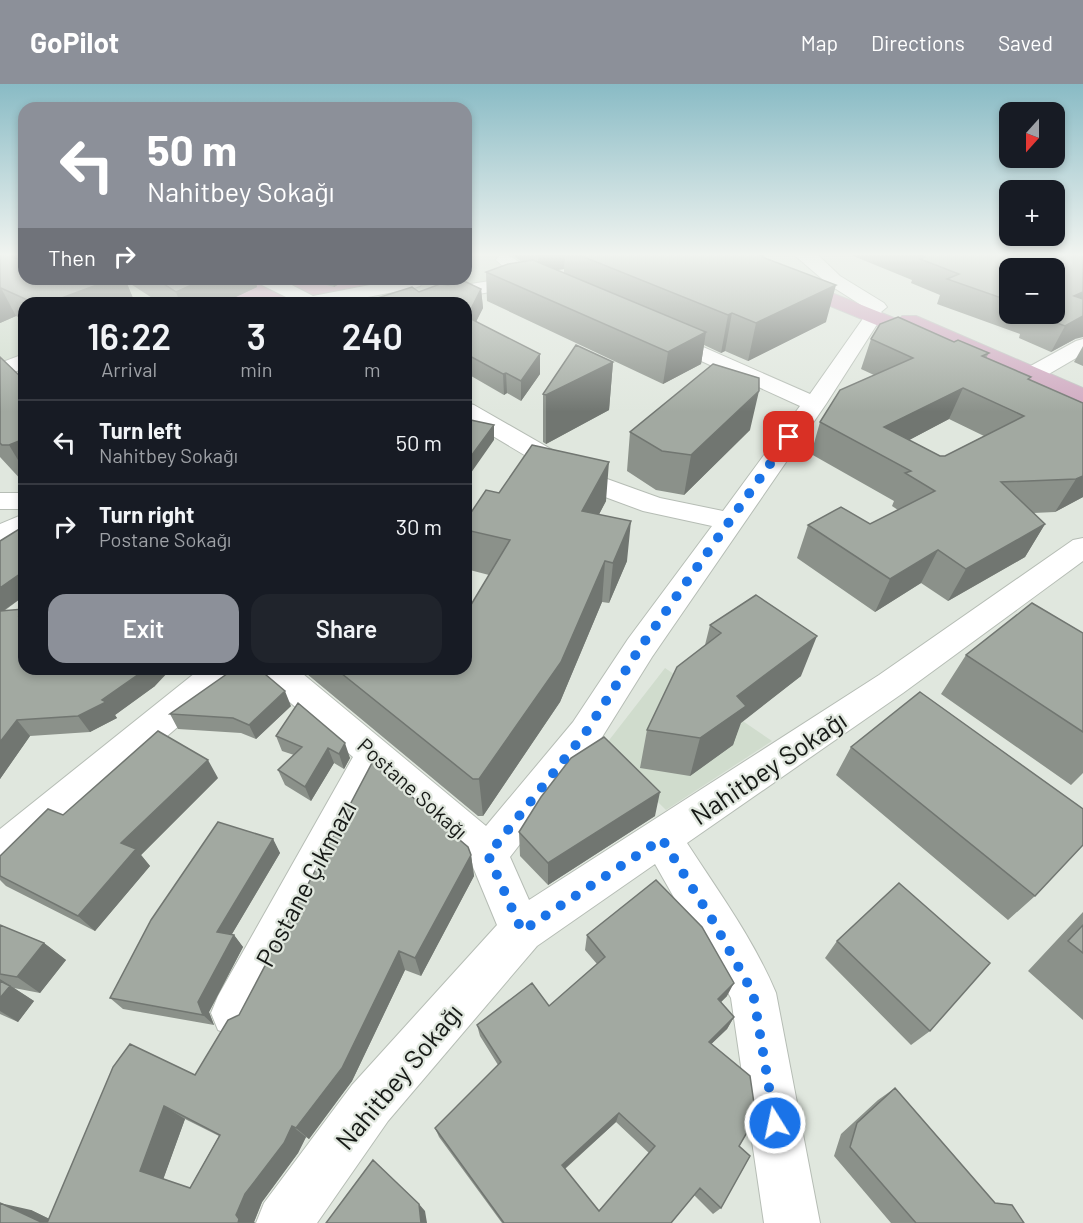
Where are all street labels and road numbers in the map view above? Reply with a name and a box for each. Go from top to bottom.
street label: Nahitbey Sokağı [684,704,852,830]
street label: Postane Sokağı [353,732,473,844]
street label: Postane Çıkmazı [248,795,362,971]
street label: Nahitbey Sokağı [328,997,468,1155]

